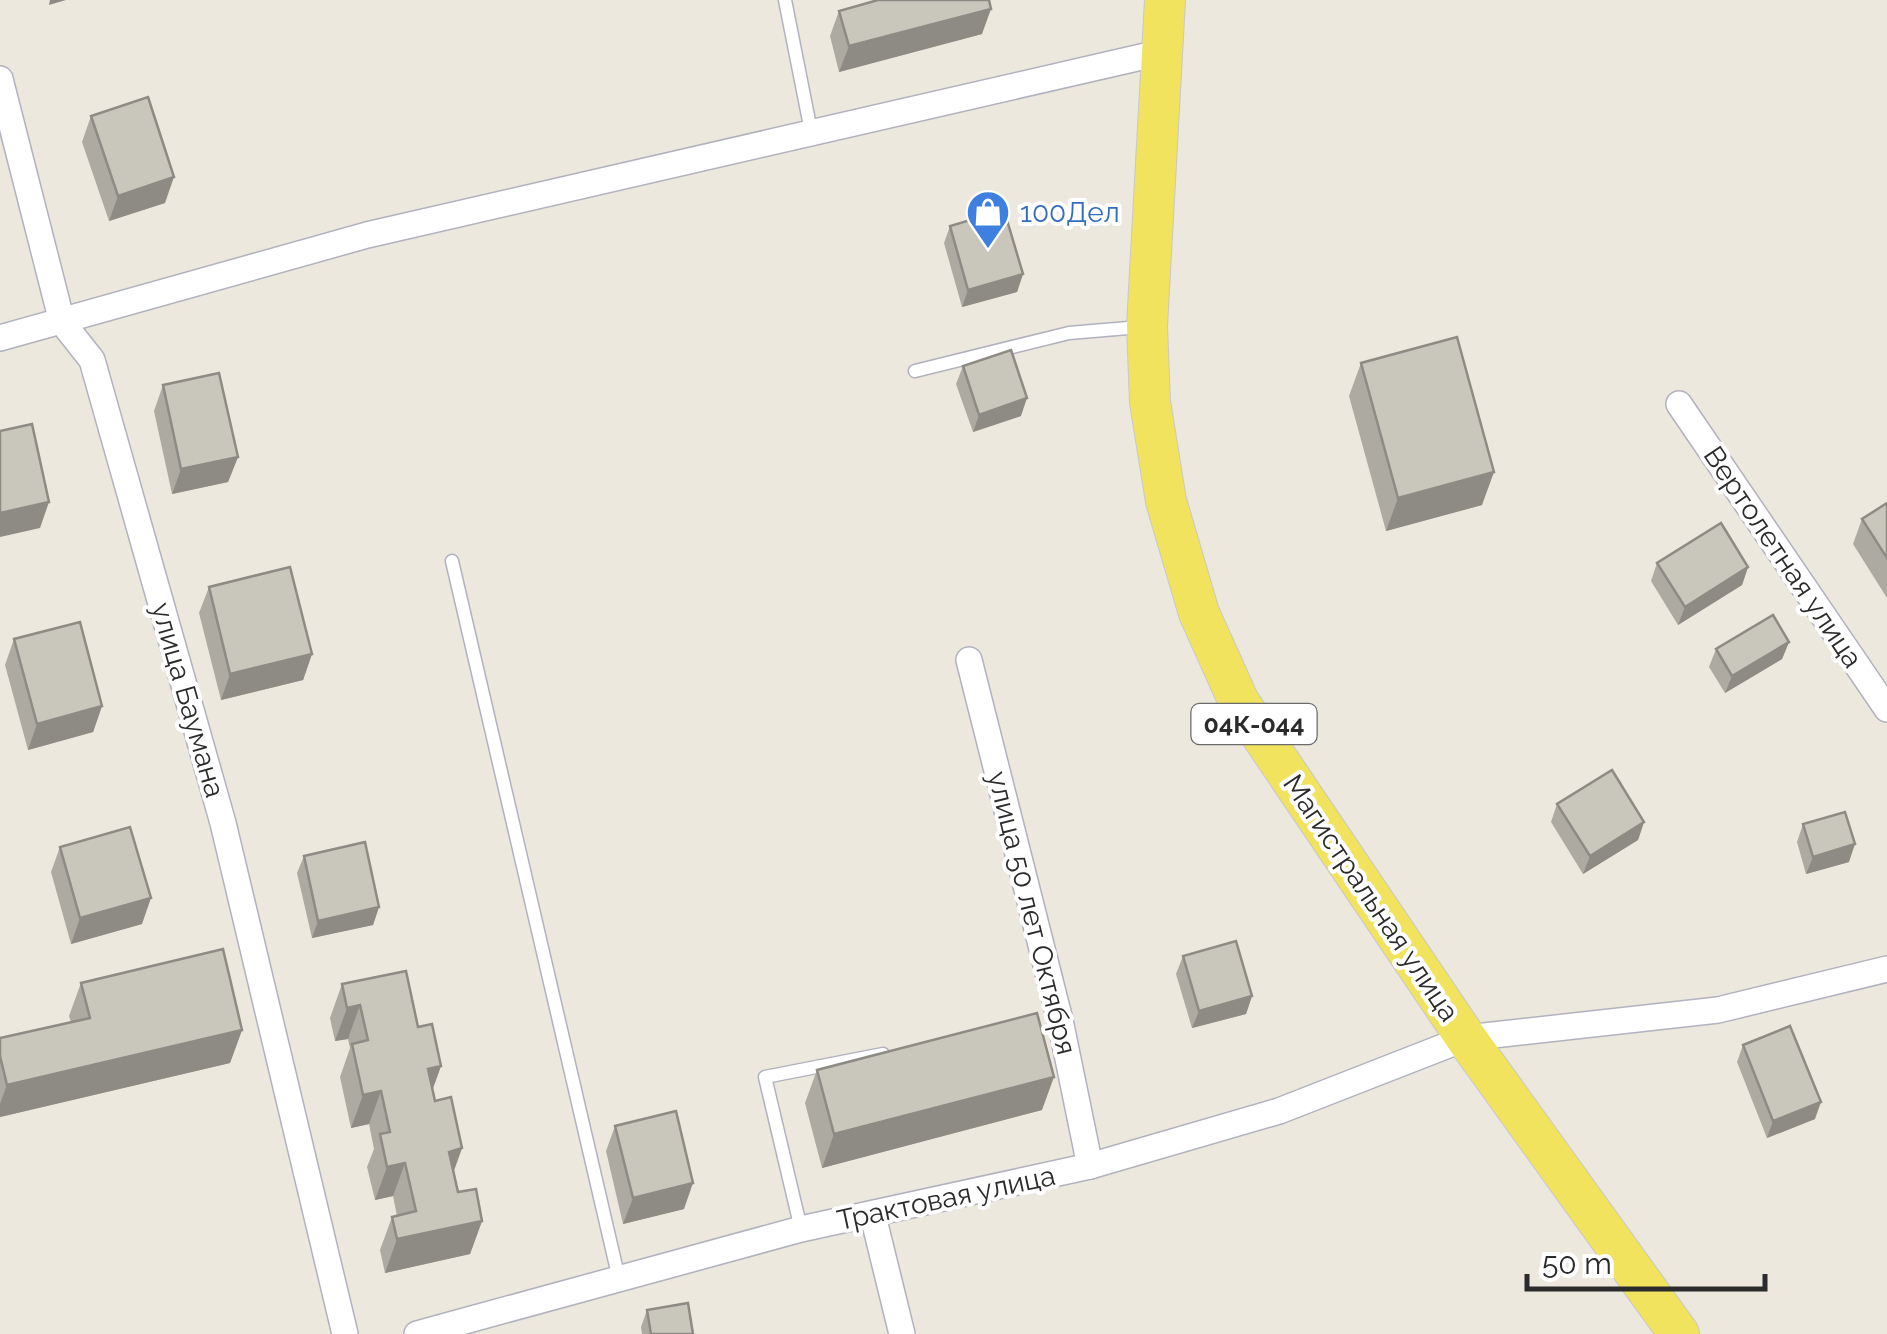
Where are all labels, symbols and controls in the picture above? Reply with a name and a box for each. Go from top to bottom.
shop icon: 100Дел [965,189,1011,250]
place label: 100Дел [1020,196,1120,229]
street label: Вертолетная улица [1697,440,1869,674]
street label: улица Баумана [144,599,232,801]
road number: 04К-044 [1192,704,1316,744]
street label: улица 50 лет Октября [981,768,1083,1058]
street label: Магистральная улица [1276,768,1466,1028]
street label: Трактовая улица [834,1159,1058,1237]
scale bar [1527,1229,1764,1291]
text: 50 m [1542,1246,1612,1281]

